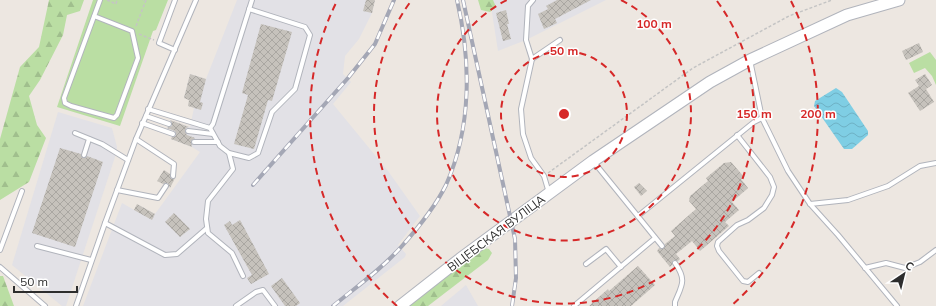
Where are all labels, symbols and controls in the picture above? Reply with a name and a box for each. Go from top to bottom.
text: 100 m [636,16,672,31]
text: 50 m [550,43,578,58]
text: 150 m [736,106,772,121]
text: 200 m [800,106,836,121]
centre of rings [557,107,571,121]
street label: ВІЦЕБСКАЯ ВУЛІЦА [444,191,548,275]
north arrow [884,254,924,294]
text: С [903,258,917,274]
scale bar [14,268,77,294]
text: 50 m [20,274,48,289]

